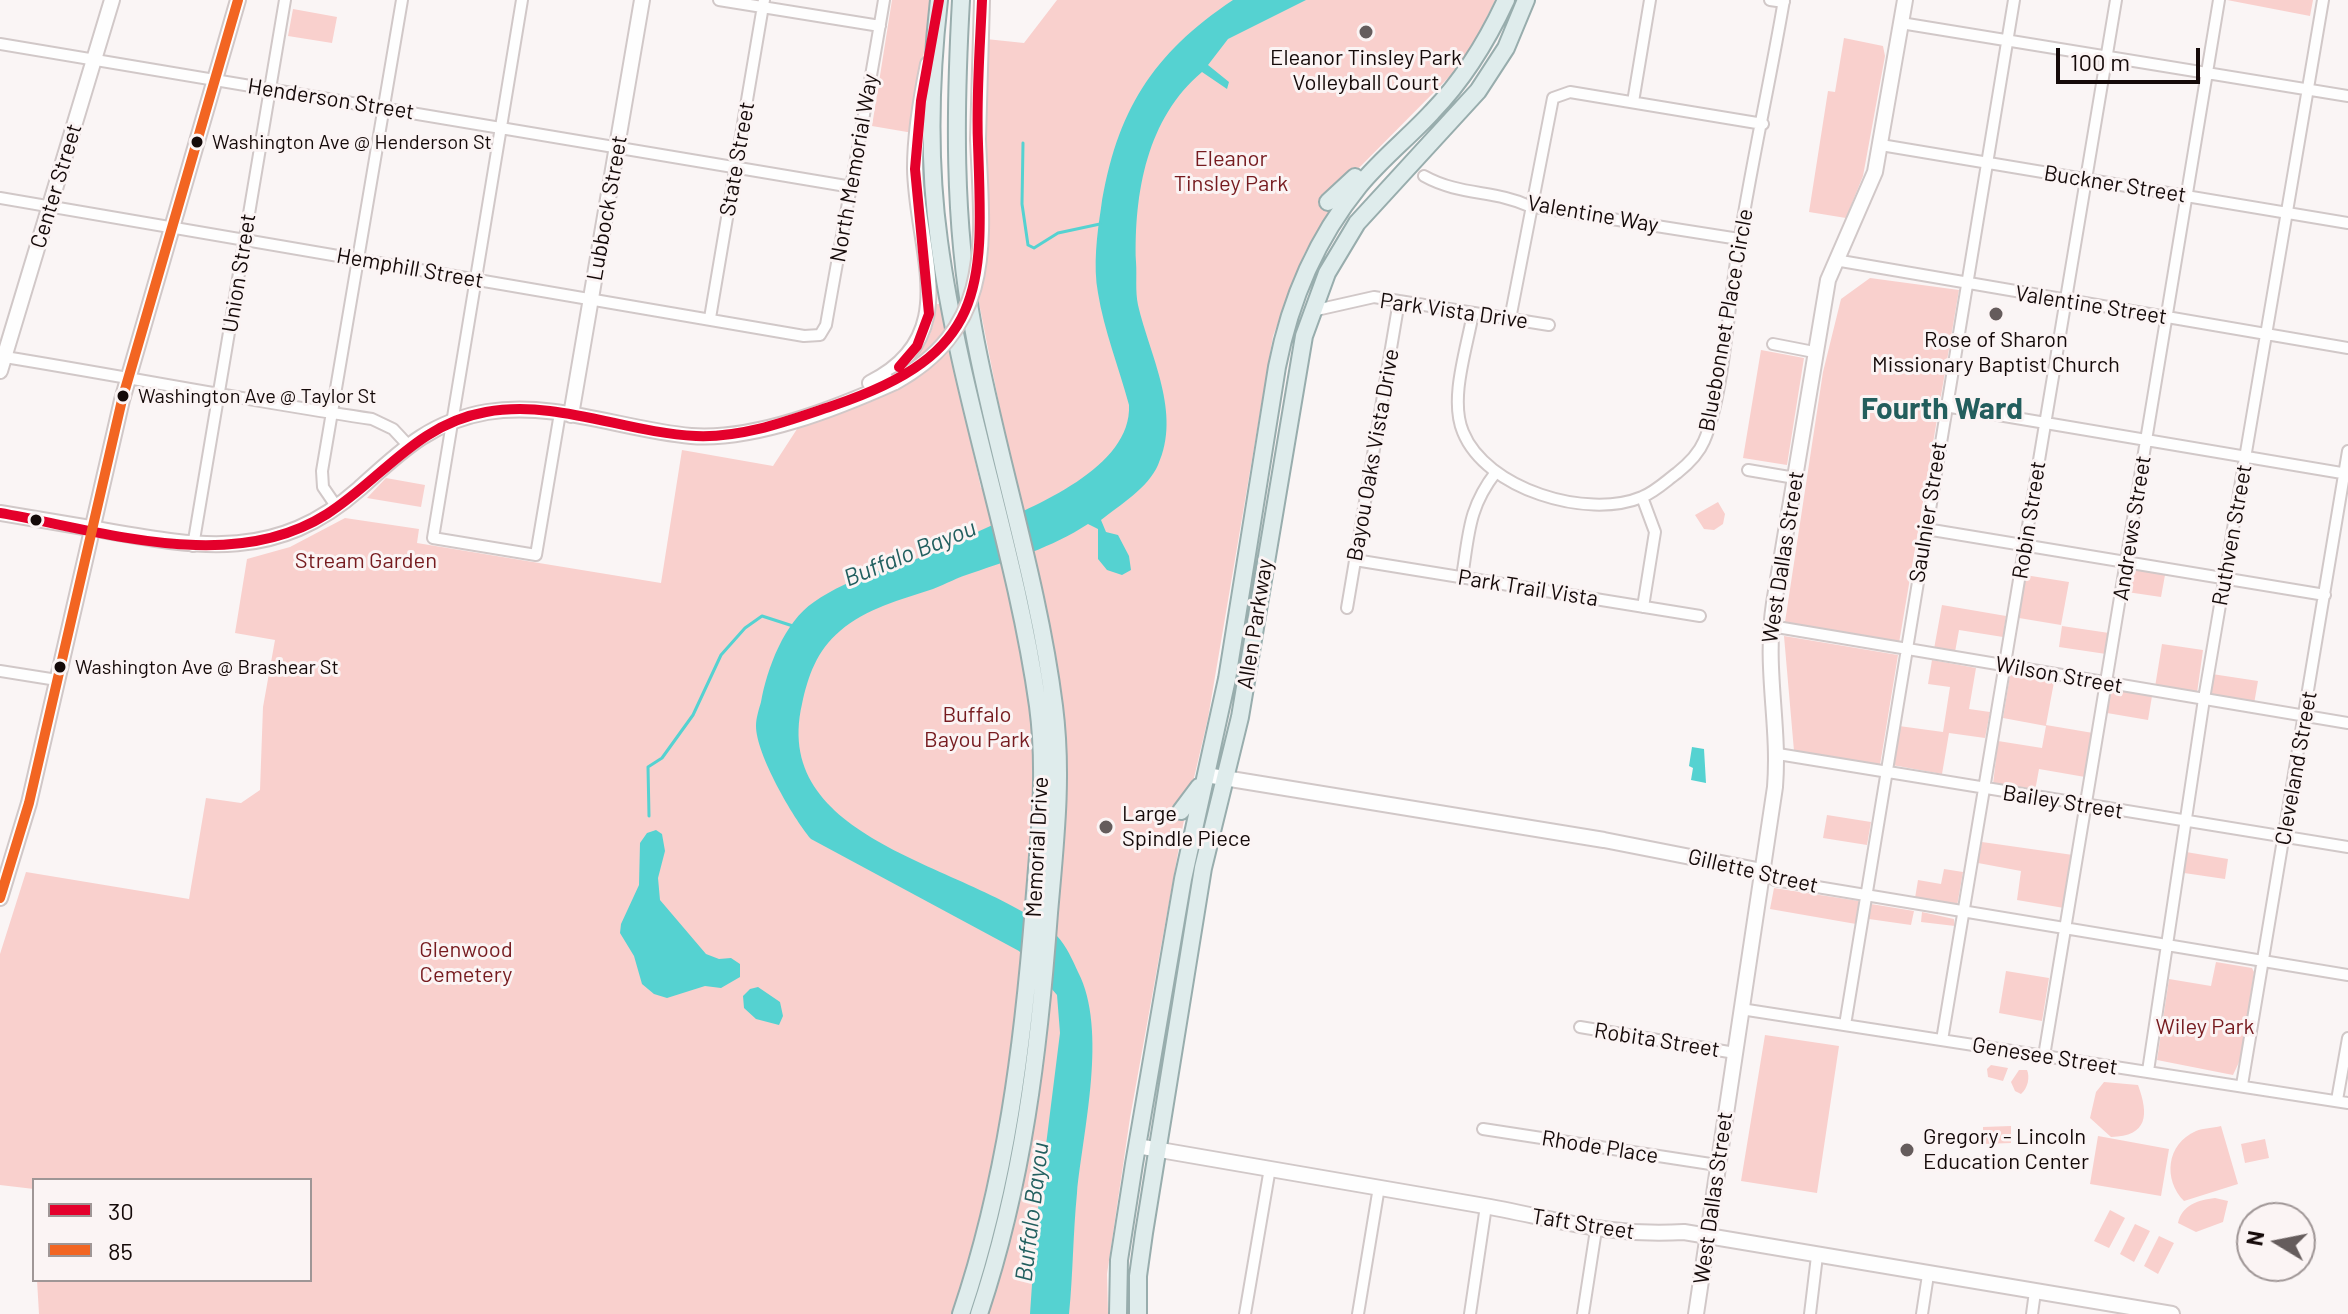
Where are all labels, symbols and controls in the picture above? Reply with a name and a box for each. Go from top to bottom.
marker: Eleanor Tinsley Park Volleyball Court [1357,23,1375,41]
scale bar [2060,32,2204,82]
place label: Eleanor Tinsley Park Volleyball Court [1270,45,1462,96]
text: 100 m [2070,47,2130,76]
street label: North Memorial Way [824,72,884,264]
street label: Henderson Street [246,73,416,125]
street label: State Street [714,100,760,218]
street label: Center Street [25,121,87,251]
place label: Washington Ave @ Henderson St [212,130,492,154]
street label: Lubbock Street [581,133,633,283]
marker: Washington Ave @ Henderson St [189,134,205,150]
park label: Eleanor Tinsley Park [1174,146,1288,198]
street label: Buckner Street [2042,160,2188,208]
street label: Valentine Way [1525,189,1661,239]
street label: Bluebonnet Place Circle [1693,207,1759,433]
street label: Union Street [217,212,261,334]
street label: Hemphill Street [335,242,485,294]
street label: Valentine Street [2013,280,2169,330]
street label: Park Vista Drive [1378,288,1530,334]
marker: Rose of Sharon Missionary Baptist Church [1987,305,2005,323]
place label: Rose of Sharon Missionary Baptist Church [1872,327,2120,378]
street label: Bayou Oaks Vista Drive [1341,347,1405,563]
place label: Washington Ave @ Taylor St [138,384,377,408]
marker: Washington Ave @ Taylor St [115,388,131,404]
district label: Fourth Ward [1861,391,2023,427]
street label: Saulnier Street [1904,440,1952,584]
street label: Andrews Street [2107,454,2157,602]
street label: Robin Street [2007,459,2051,581]
street label: Ruthven Street [2207,462,2257,608]
street label: West Dallas Street [1756,469,1810,645]
unlabelled marker [28,512,44,528]
water label: Buffalo Bayou [840,513,980,593]
park label: Stream Garden [295,548,437,574]
street label: Allen Parkway [1232,557,1278,691]
street label: Park Trail Vista [1456,564,1600,612]
street label: Wilson Street [1993,651,2125,699]
place label: Washington Ave @ Brashear St [75,655,339,679]
marker: Washington Ave @ Brashear St [52,659,68,675]
street label: Cleveland Street [2269,689,2323,847]
park label: Buffalo Bayou Park [924,702,1030,754]
street label: Memorial Drive [1020,776,1054,918]
street label: Bailey Street [2001,779,2125,825]
place label: Large Spindle Piece [1122,801,1251,852]
marker: Large Spindle Piece [1097,818,1115,836]
street label: Gillette Street [1685,843,1821,899]
park label: Glenwood Cemetery [419,937,513,988]
park label: Wiley Park [2155,1014,2255,1040]
street label: Robita Street [1592,1017,1722,1063]
street label: Genesee Street [1970,1031,2120,1081]
street label: West Dallas Street [1688,1110,1738,1286]
place label: Gregory - Lincoln Education Center [1923,1124,2089,1176]
street label: Rhode Place [1540,1125,1660,1169]
water label: Buffalo Bayou [1009,1141,1055,1283]
marker: Gregory - Lincoln Education Center [1898,1141,1916,1159]
legend [32,1178,312,1282]
text: 30 [108,1196,134,1225]
north arrow [2236,1202,2316,1282]
street label: Taft Street [1530,1203,1636,1245]
text: N [2240,1229,2268,1248]
text: 85 [108,1236,133,1265]

